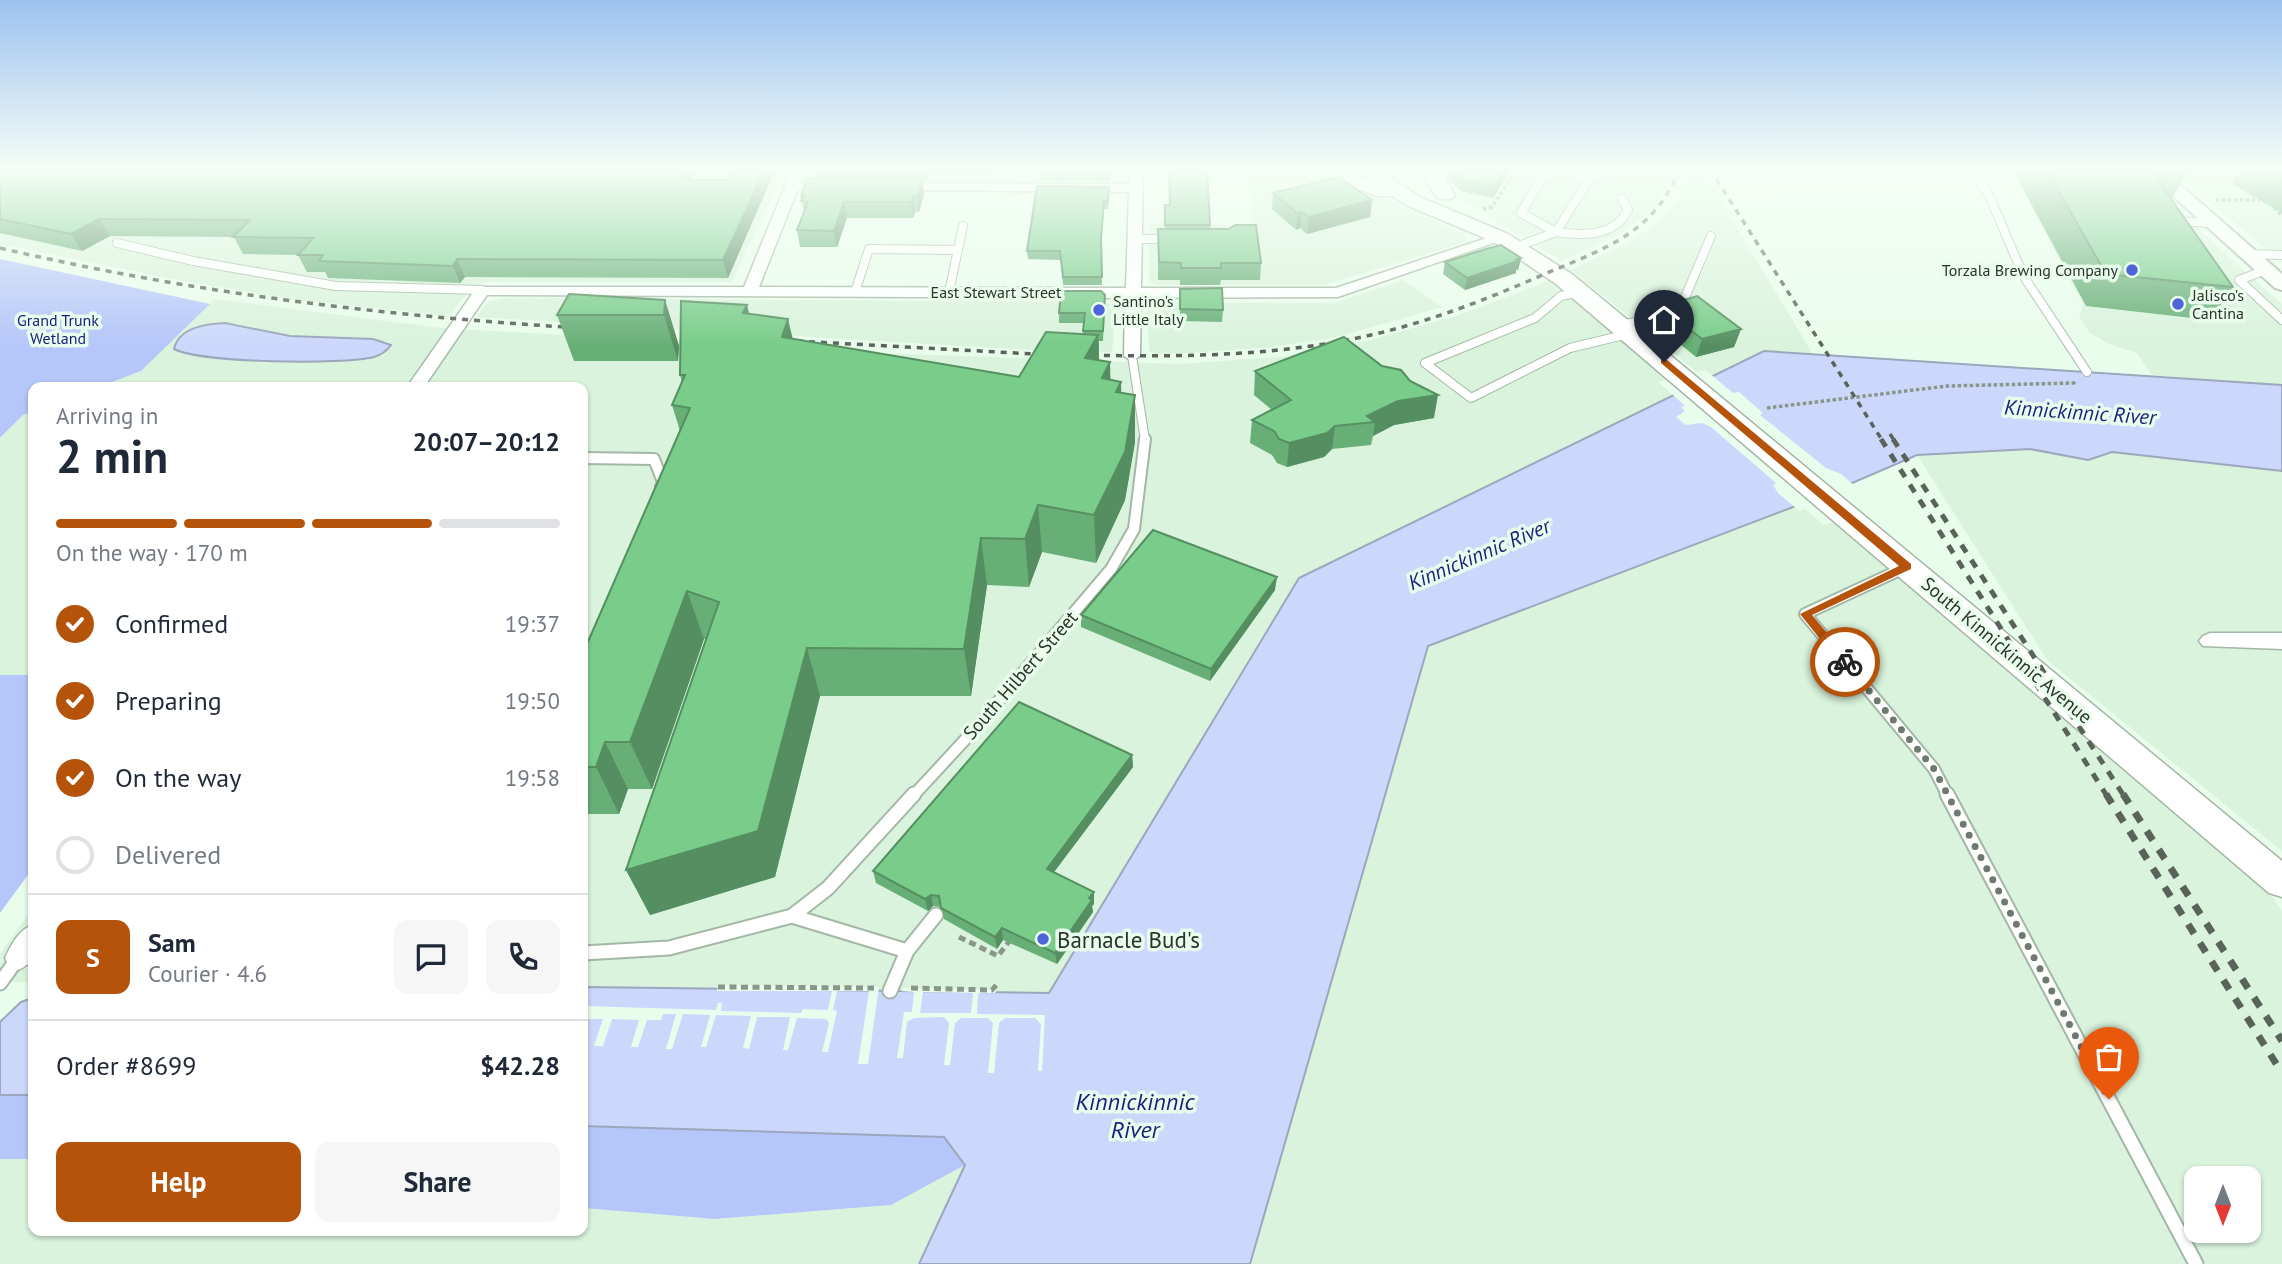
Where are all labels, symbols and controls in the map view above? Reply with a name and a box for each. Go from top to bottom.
place label: Torzala Brewing Company [1942,260,2119,280]
marker: Torzala Brewing Company [2124,262,2140,278]
street label: East Stewart Street [931,282,1062,302]
place label: Jalisco's Cantina [2191,285,2244,323]
pin [1634,290,1694,362]
place label: Santino's Little Italy [1113,291,1184,329]
marker: Jalisco's Cantina [2170,296,2186,312]
icon: home [1645,301,1683,339]
marker: Santino's Little Italy [1091,302,1107,318]
park label: Grand Trunk Wetland [17,310,99,348]
water label: Kinnickinnic River [2003,393,2159,431]
text: Arriving in [56,401,158,430]
text: 20:07–20:12 [413,425,560,458]
text: 2 min [56,426,168,486]
water label: Kinnickinnic River [1404,511,1556,596]
text: On the way · 170 m [56,538,248,567]
street label: South Kinnickinnic Avenue [1917,572,2097,728]
icon: check [56,605,94,643]
street label: South Hilbert Street [958,605,1083,744]
text: Confirmed [115,607,228,640]
text: 19:37 [505,609,560,638]
courier [1810,627,1880,697]
icon: bike [1826,643,1864,681]
icon: check [56,682,94,720]
text: Preparing [115,684,222,717]
text: 19:50 [505,686,560,715]
icon: check [56,759,94,797]
text: On the way [115,761,241,794]
text: 19:58 [505,763,560,792]
text: Delivered [115,838,221,871]
button: chat [394,920,468,994]
button: phone [486,920,560,994]
place label: Barnacle Bud's [1057,925,1200,954]
text: Sam [148,926,196,959]
marker: Barnacle Bud's [1035,931,1051,947]
text: S [86,941,100,974]
text: Courier · 4.6 [148,959,267,988]
pin [2079,1027,2139,1099]
icon: bag [2090,1038,2128,1076]
text: Order #8699 [56,1049,196,1082]
text: $42.28 [480,1049,560,1082]
water label: Kinnickinnic River [1075,1086,1196,1145]
button: Help [56,1142,301,1222]
button: Share [315,1142,560,1222]
north arrow [2184,1166,2261,1242]
map controls [2184,1166,2261,1243]

